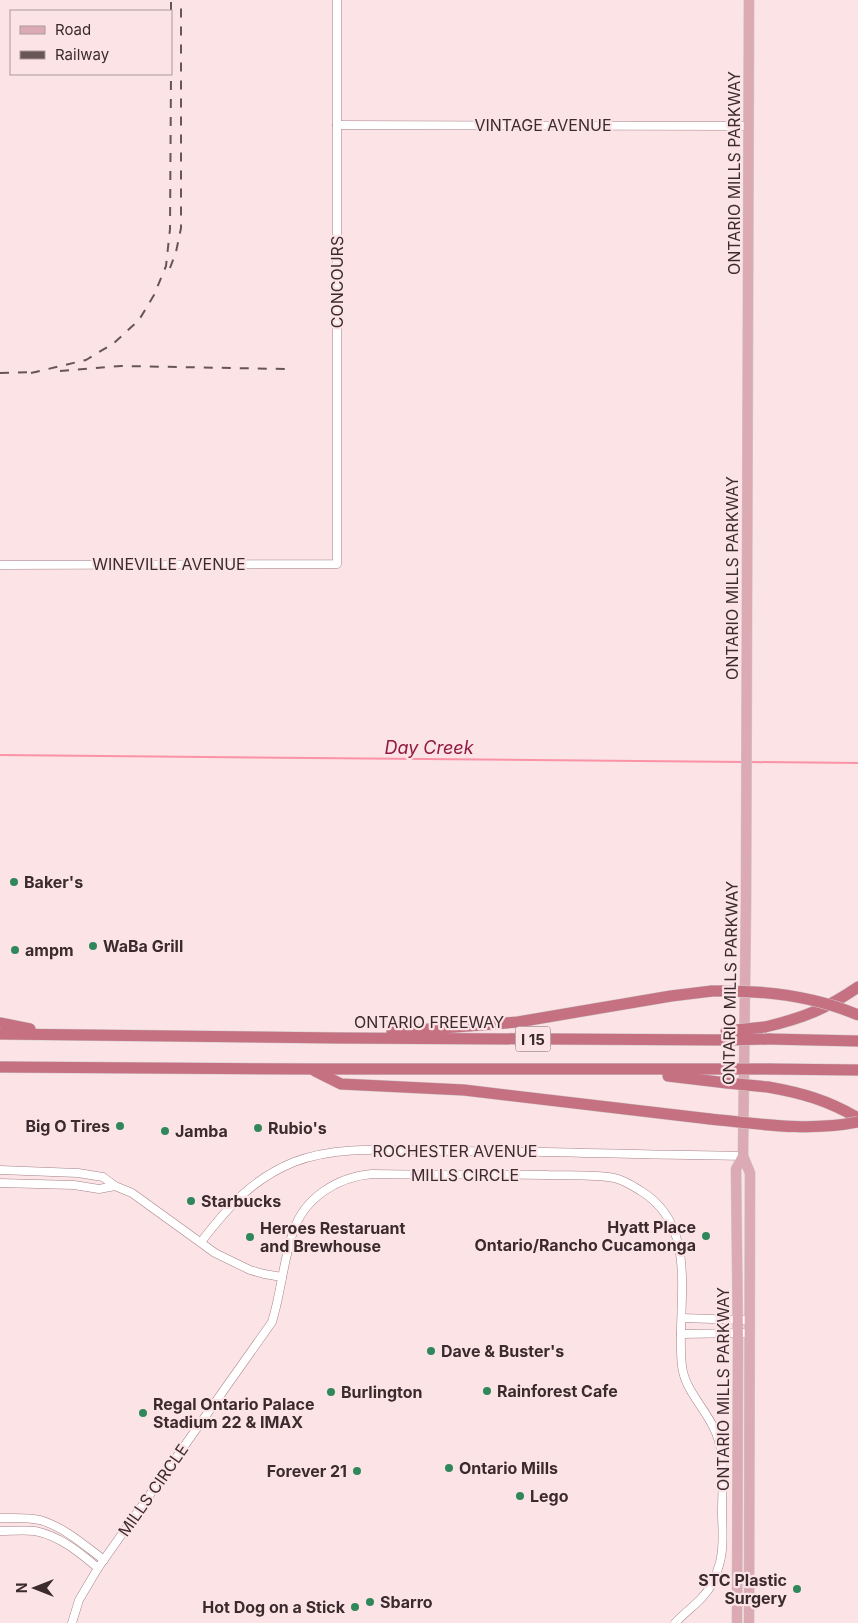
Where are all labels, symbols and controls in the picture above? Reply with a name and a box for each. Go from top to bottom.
legend [10,10,172,75]
text: Road [55,20,91,39]
text: Railway [55,45,110,64]
street label: ONTARIO MILLS PARKWAY [724,71,744,275]
street label: VINTAGE AVENUE [474,115,612,135]
street label: CONCOURS [327,236,347,328]
street label: ONTARIO MILLS PARKWAY [722,476,742,680]
street label: WINEVILLE AVENUE [92,554,246,574]
water label: Day Creek [384,737,475,758]
place label: Baker's [24,872,83,892]
marker: Baker's [8,876,20,888]
street label: ONTARIO MILLS PARKWAY [718,881,742,1085]
place label: WaBa Grill [103,936,183,956]
place label: ampm [25,940,74,960]
marker: WaBa Grill [87,940,99,952]
marker: ampm [9,944,21,956]
street label: ONTARIO FREEWAY [354,1012,504,1032]
road number: I 15 [516,1026,550,1052]
place label: Big O Tires [25,1116,110,1136]
place label: Rubio's [268,1118,327,1138]
marker: Big O Tires [114,1120,126,1132]
place label: Jamba [175,1121,228,1141]
marker: Rubio's [252,1122,264,1134]
marker: Jamba [159,1125,171,1137]
street label: ROCHESTER AVENUE [373,1141,537,1161]
street label: MILLS CIRCLE [411,1165,519,1185]
place label: Starbucks [201,1191,281,1211]
marker: Starbucks [185,1195,197,1207]
place label: Hyatt Place Ontario/Rancho Cucamonga [474,1217,696,1255]
place label: Heroes Restaruant and Brewhouse [260,1218,405,1256]
marker: Hyatt Place Ontario/Rancho Cucamonga [700,1230,712,1242]
marker: Heroes Restaruant and Brewhouse [244,1231,256,1243]
street label: ONTARIO MILLS PARKWAY [713,1287,733,1491]
place label: Dave & Buster's [441,1341,564,1361]
marker: Dave & Buster's [425,1345,437,1357]
place label: Rainforest Cafe [497,1381,618,1401]
place label: Burlington [341,1382,423,1402]
marker: Rainforest Cafe [481,1385,493,1397]
marker: Burlington [325,1386,337,1398]
place label: Regal Ontario Palace Stadium 22 & IMAX [153,1394,314,1432]
marker: Regal Ontario Palace Stadium 22 & IMAX [137,1407,149,1419]
street label: MILLS CIRCLE [114,1440,192,1540]
place label: Ontario Mills [459,1458,558,1478]
place label: Forever 21 [267,1461,347,1481]
marker: Ontario Mills [443,1462,455,1474]
marker: Forever 21 [351,1465,363,1477]
place label: Lego [530,1486,569,1506]
marker: Lego [514,1490,526,1502]
north arrow [10,1563,60,1613]
place label: STC Plastic Surgery [698,1570,787,1608]
text: N [13,1583,30,1593]
marker: STC Plastic Surgery [791,1583,803,1595]
place label: Sbarro [380,1592,433,1612]
marker: Sbarro [364,1596,376,1608]
place label: Hot Dog on a Stick [202,1597,346,1617]
marker: Hot Dog on a Stick [349,1601,361,1613]

